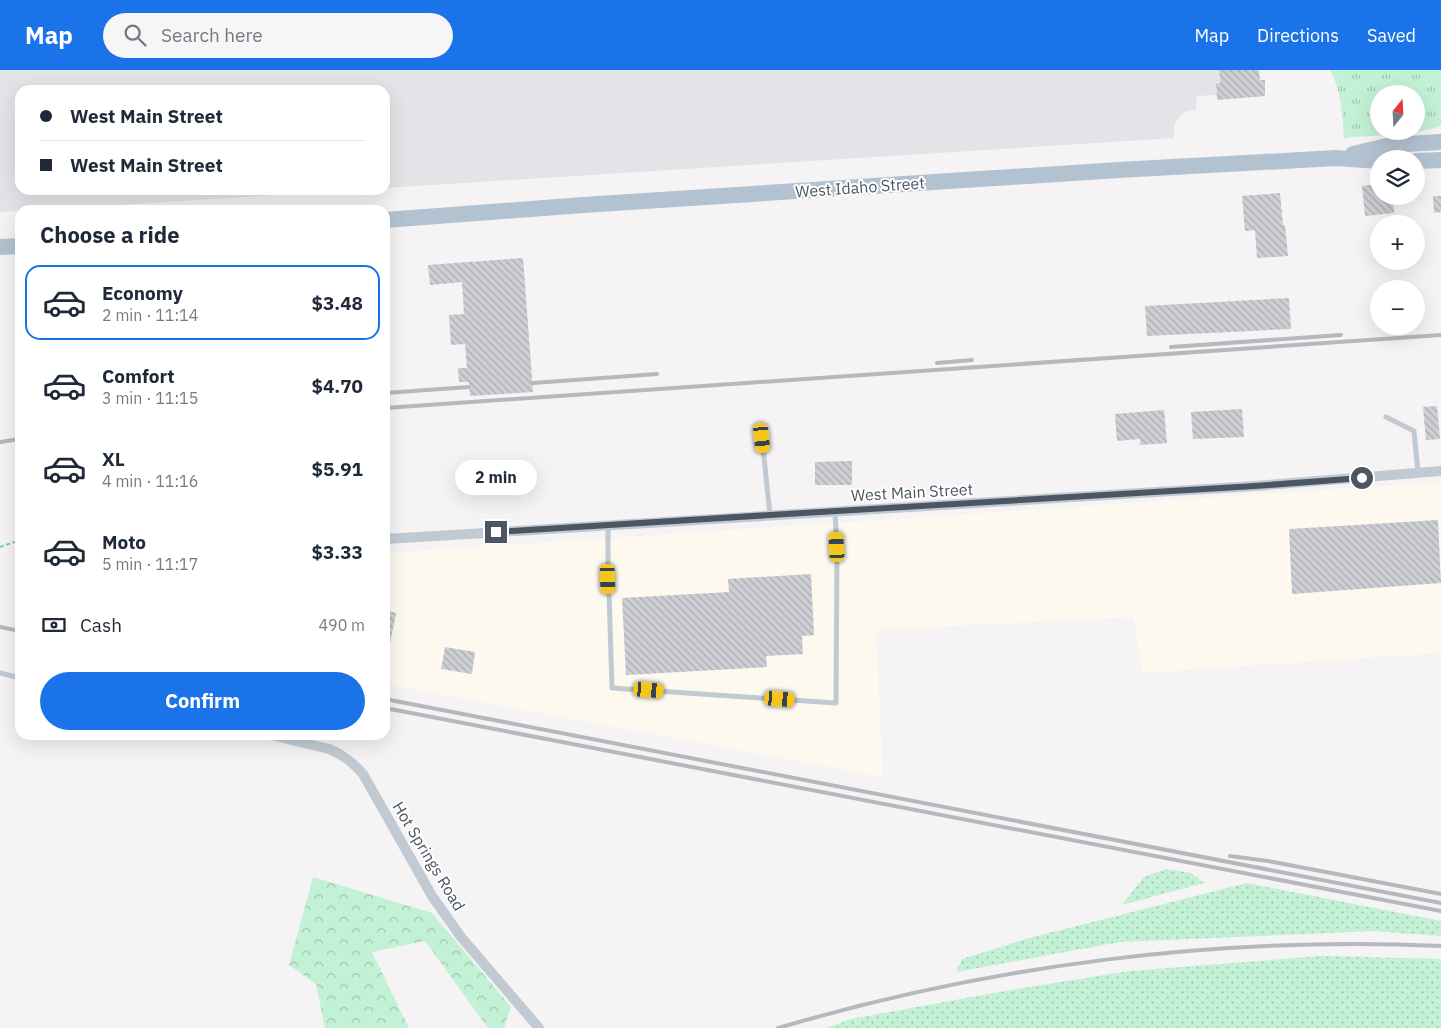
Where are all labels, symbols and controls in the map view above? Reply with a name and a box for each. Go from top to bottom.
search box [103,13,453,58]
text: Map [25,19,73,51]
icon: search [121,21,149,49]
text: Search here [161,23,263,47]
text: Map [1194,24,1229,47]
text: Directions [1257,24,1339,47]
text: Saved [1367,24,1416,47]
north arrow [1370,85,1425,140]
map controls [1370,85,1425,335]
text: West Main Street [70,104,223,128]
button: layers [1370,150,1425,205]
text: West Main Street [70,153,223,177]
street label: West Idaho Street [795,172,925,202]
button: + [1370,215,1425,270]
text: Choose a ride [40,220,180,249]
icon: car [42,280,87,325]
button: − [1370,280,1425,335]
text: Economy [102,281,183,305]
text: $3.48 [311,291,363,315]
text: 2 min · 11:14 [102,305,198,325]
icon: car [42,363,87,408]
text: Comfort [102,364,175,388]
text: $4.70 [311,374,363,398]
text: 3 min · 11:15 [102,388,198,408]
car [752,422,771,454]
icon: car [42,446,87,491]
text: XL [102,447,125,471]
text: $5.91 [311,457,363,481]
callout: 2 min [455,460,537,494]
text: 2 min [475,467,517,487]
route start [1351,467,1373,489]
text: 4 min · 11:16 [102,471,198,491]
street label: West Main Street [850,479,974,505]
route end [485,521,507,543]
icon: car [42,529,87,574]
text: Moto [102,530,146,554]
car [828,532,845,562]
text: $3.33 [311,540,363,564]
text: 5 min · 11:17 [102,554,198,574]
car [599,564,616,594]
icon: cash [40,611,68,639]
text: Cash [80,613,122,637]
text: 490 m [318,615,365,635]
button: Confirm [40,672,365,730]
car [633,681,664,699]
car [764,690,795,708]
street label: Hot Springs Road [388,798,470,914]

